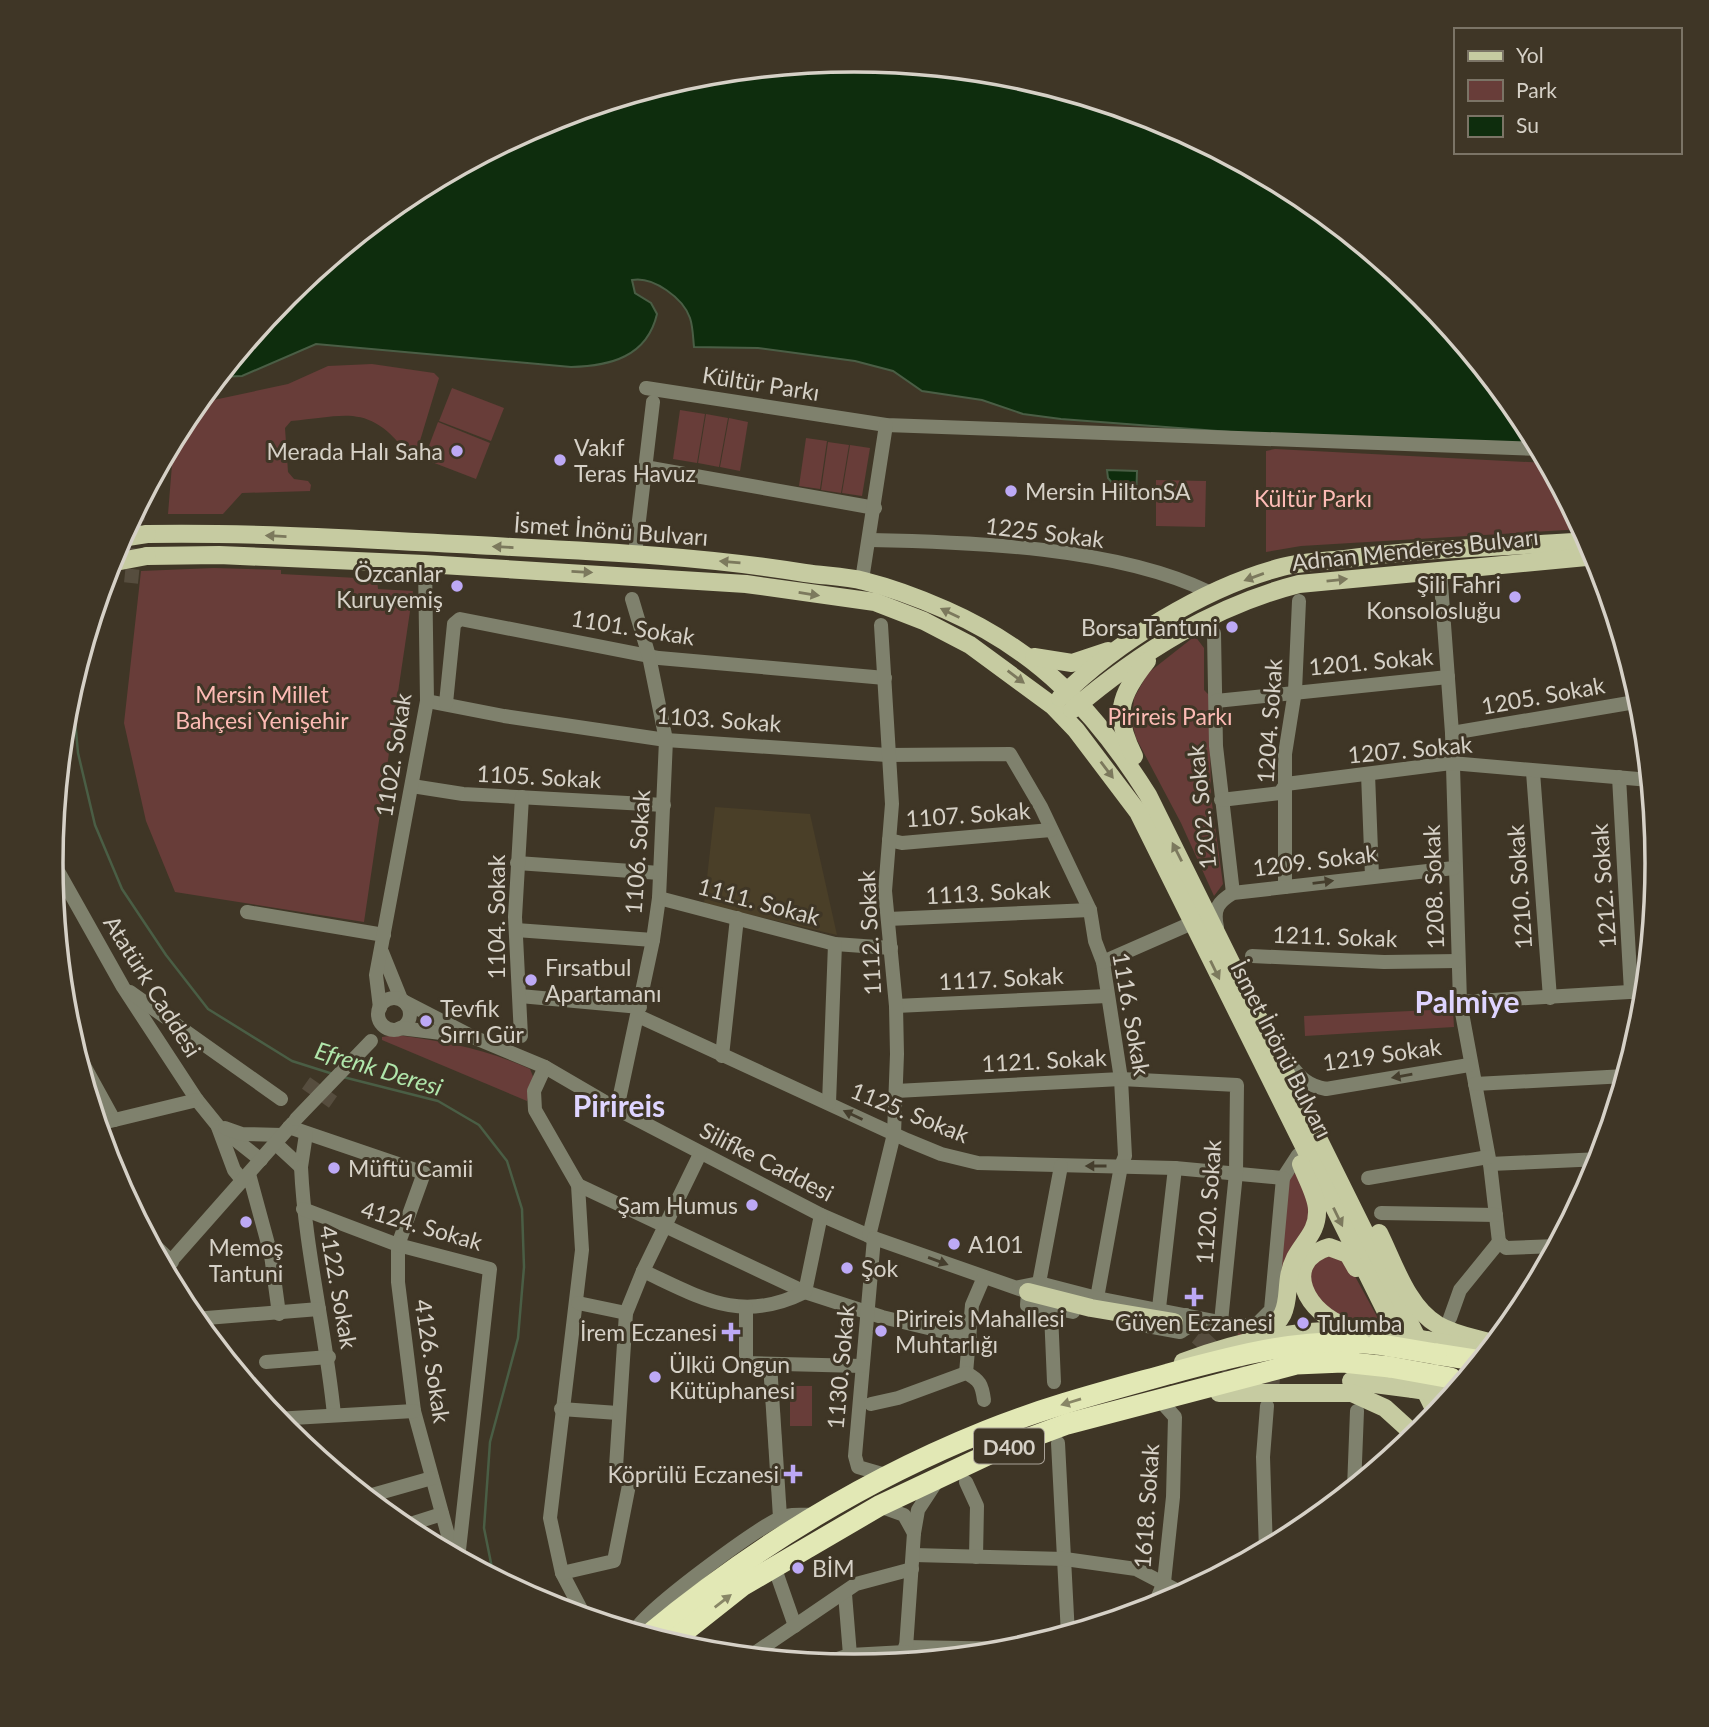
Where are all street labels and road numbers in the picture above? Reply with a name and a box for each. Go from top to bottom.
street label: Kültür Parkı [700,360,822,406]
street label: İsmet İnönü Bulvarı [513,509,709,551]
street label: 1225 Sokak [984,511,1106,553]
street label: Adnan Menderes Bulvarı [1290,522,1540,576]
street label: 1101. Sokak [569,603,697,651]
street label: 1201. Sokak [1308,642,1435,680]
street label: 1204. Sokak [1251,657,1287,784]
street label: 1205. Sokak [1479,670,1607,720]
street label: 1102. Sokak [369,691,417,819]
street label: 1103. Sokak [656,701,783,737]
street label: 1207. Sokak [1347,730,1474,768]
street label: 1202. Sokak [1181,743,1221,871]
street label: 1105. Sokak [476,759,602,793]
street label: 1106. Sokak [619,788,655,915]
street label: 1107. Sokak [905,796,1032,832]
street label: 1212. Sokak [1585,822,1621,949]
street label: 1210. Sokak [1501,823,1537,950]
street label: 1208. Sokak [1417,824,1449,950]
street label: 1209. Sokak [1251,838,1379,882]
street label: 1104. Sokak [482,854,510,979]
street label: 1112. Sokak [852,870,886,996]
street label: 1111. Sokak [695,871,823,931]
street label: 1113. Sokak [925,875,1051,909]
street label: Atatürk Caddesi [98,910,208,1062]
street label: 1211. Sokak [1272,920,1398,952]
street label: 1116. Sokak [1107,950,1157,1078]
street label: İsmet İnönü Bulvarı [1225,956,1339,1142]
street label: 1117. Sokak [938,961,1064,995]
street label: 1219 Sokak [1321,1032,1443,1076]
street label: 1121. Sokak [981,1043,1107,1077]
street label: 1125. Sokak [847,1076,973,1148]
street label: Silifke Caddesi [696,1115,838,1207]
street label: 1120. Sokak [1190,1138,1226,1265]
street label: 4124. Sokak [358,1194,486,1256]
street label: 4122. Sokak [314,1223,364,1351]
street label: 4126. Sokak [409,1297,457,1425]
street label: 1130. Sokak [821,1303,859,1430]
road number: D400 [974,1428,1044,1464]
street label: 1618. Sokak [1128,1442,1164,1569]

